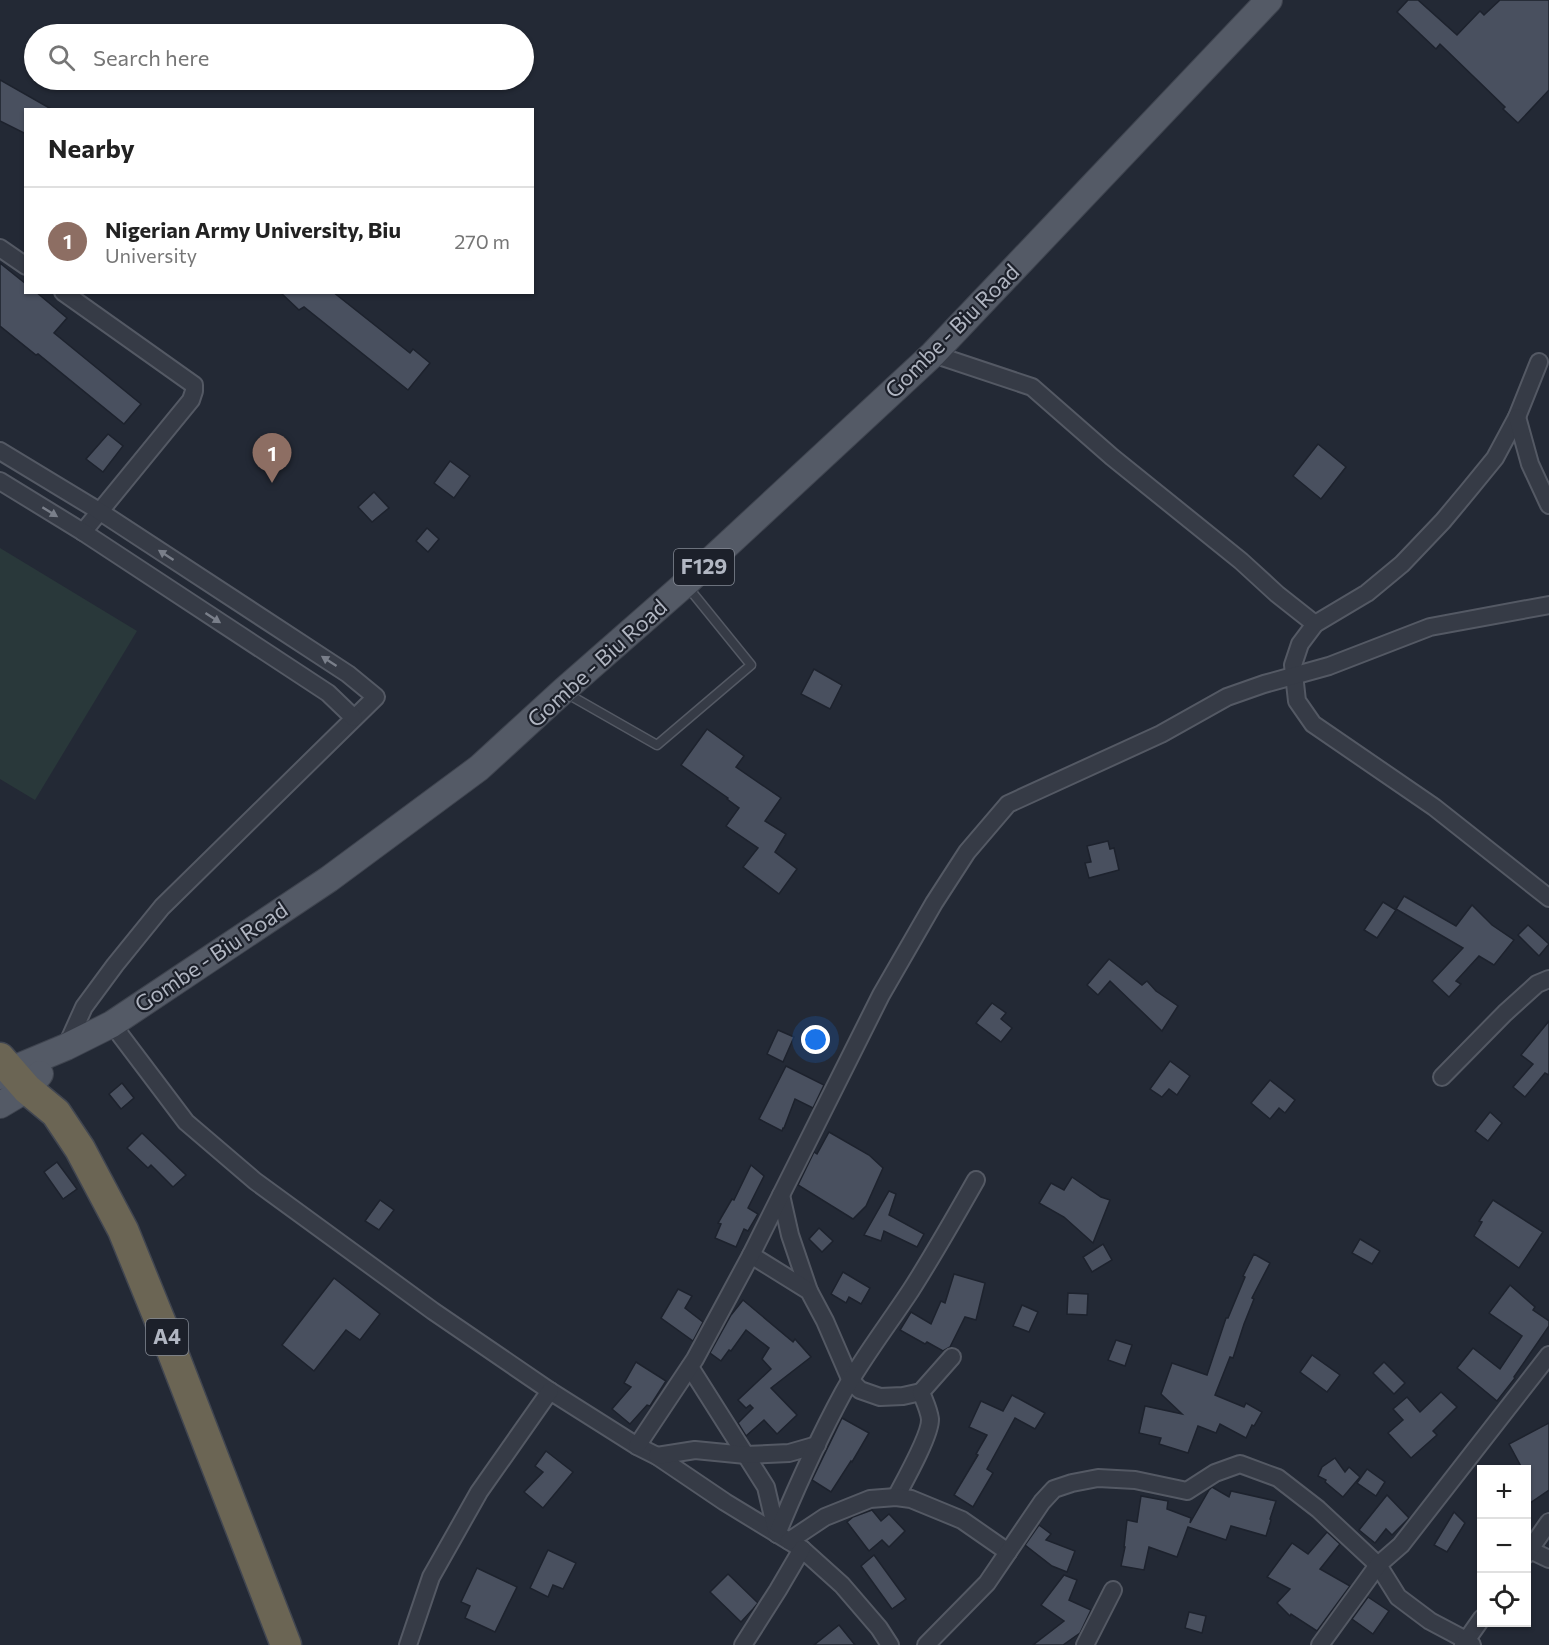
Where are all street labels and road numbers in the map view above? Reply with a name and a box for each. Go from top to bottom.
street label: Gombe - Biu Road [879,258,1024,403]
road number: F129 [674,549,734,585]
street label: Gombe - Biu Road [521,593,672,732]
street label: Gombe - Biu Road [129,895,292,1018]
road number: A4 [146,1319,188,1355]

